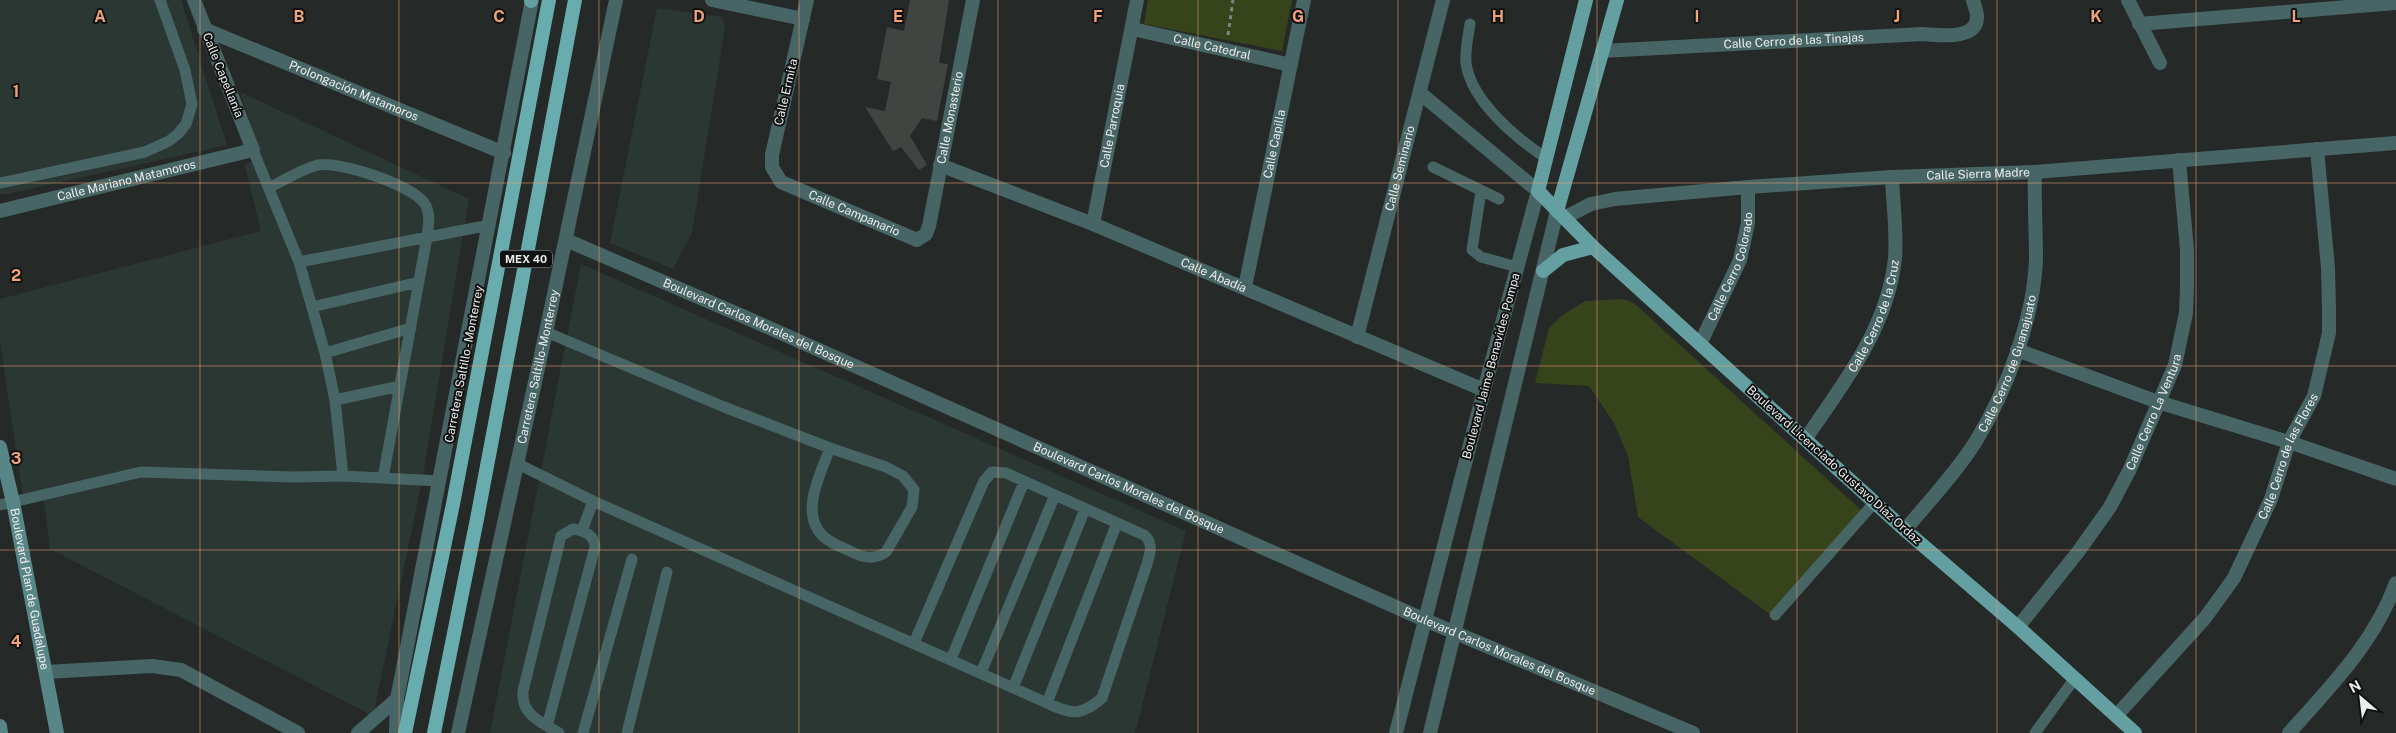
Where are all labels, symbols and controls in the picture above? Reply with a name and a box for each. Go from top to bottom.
text: A [94,7,106,26]
text: B [294,7,305,26]
text: C [493,7,505,26]
text: D [693,7,705,26]
text: E [893,7,903,26]
text: F [1093,7,1103,26]
text: G [1292,7,1304,26]
text: H [1492,7,1504,26]
text: I [1695,7,1699,26]
text: J [1894,7,1900,26]
text: K [2090,7,2102,26]
text: L [2291,7,2301,26]
street label: Calle Cerro de las Tinajas [1723,30,1864,52]
street label: Calle Capellanía [200,31,246,119]
street label: Calle Catedral [1172,31,1253,63]
street label: Calle Ermita [772,57,800,127]
street label: Prolongación Matamoros [287,58,421,124]
street label: Calle Monasterio [934,70,966,165]
text: 1 [13,82,19,101]
street label: Calle Parroquia [1097,83,1127,169]
street label: Calle Capilla [1260,108,1288,180]
street label: Calle Seminario [1382,124,1418,213]
street label: Calle Mariano Matamoros [56,157,197,204]
street label: Calle Sierra Madre [1926,165,2030,183]
street label: Calle Campanario [806,188,902,239]
street label: Calle Cerro Colorado [1705,212,1755,323]
road number: MEX 40 [500,250,552,268]
street label: Calle Abadía [1178,255,1249,295]
street label: Calle Cerro de la Cruz [1845,259,1902,375]
text: 2 [11,266,21,285]
street label: Boulevard Jaime Benavides Pompa [1459,271,1523,461]
street label: Boulevard Carlos Morales del Bosque [661,276,857,372]
street label: Carretera Saltillo - Monterrey [442,284,486,444]
street label: Carretera Saltillo-Monterrey [515,288,562,445]
street label: Calle Cerro de Guanajuato [1975,294,2039,435]
street label: Calle Cerro La Ventura [2123,353,2184,472]
street label: Boulevard Licenciado Gustavo Díaz Ordaz [1744,383,1924,547]
street label: Calle Cerro de las Flores [2255,391,2321,522]
street label: Boulevard Carlos Morales del Bosque [1031,439,1227,537]
text: 3 [11,449,21,468]
street label: Boulevard Plan de Guadalupe [7,507,52,671]
street label: Boulevard Carlos Morales del Bosque [1401,604,1598,698]
text: 4 [11,632,22,651]
north arrow [2336,673,2386,723]
text: N [2346,677,2363,696]

